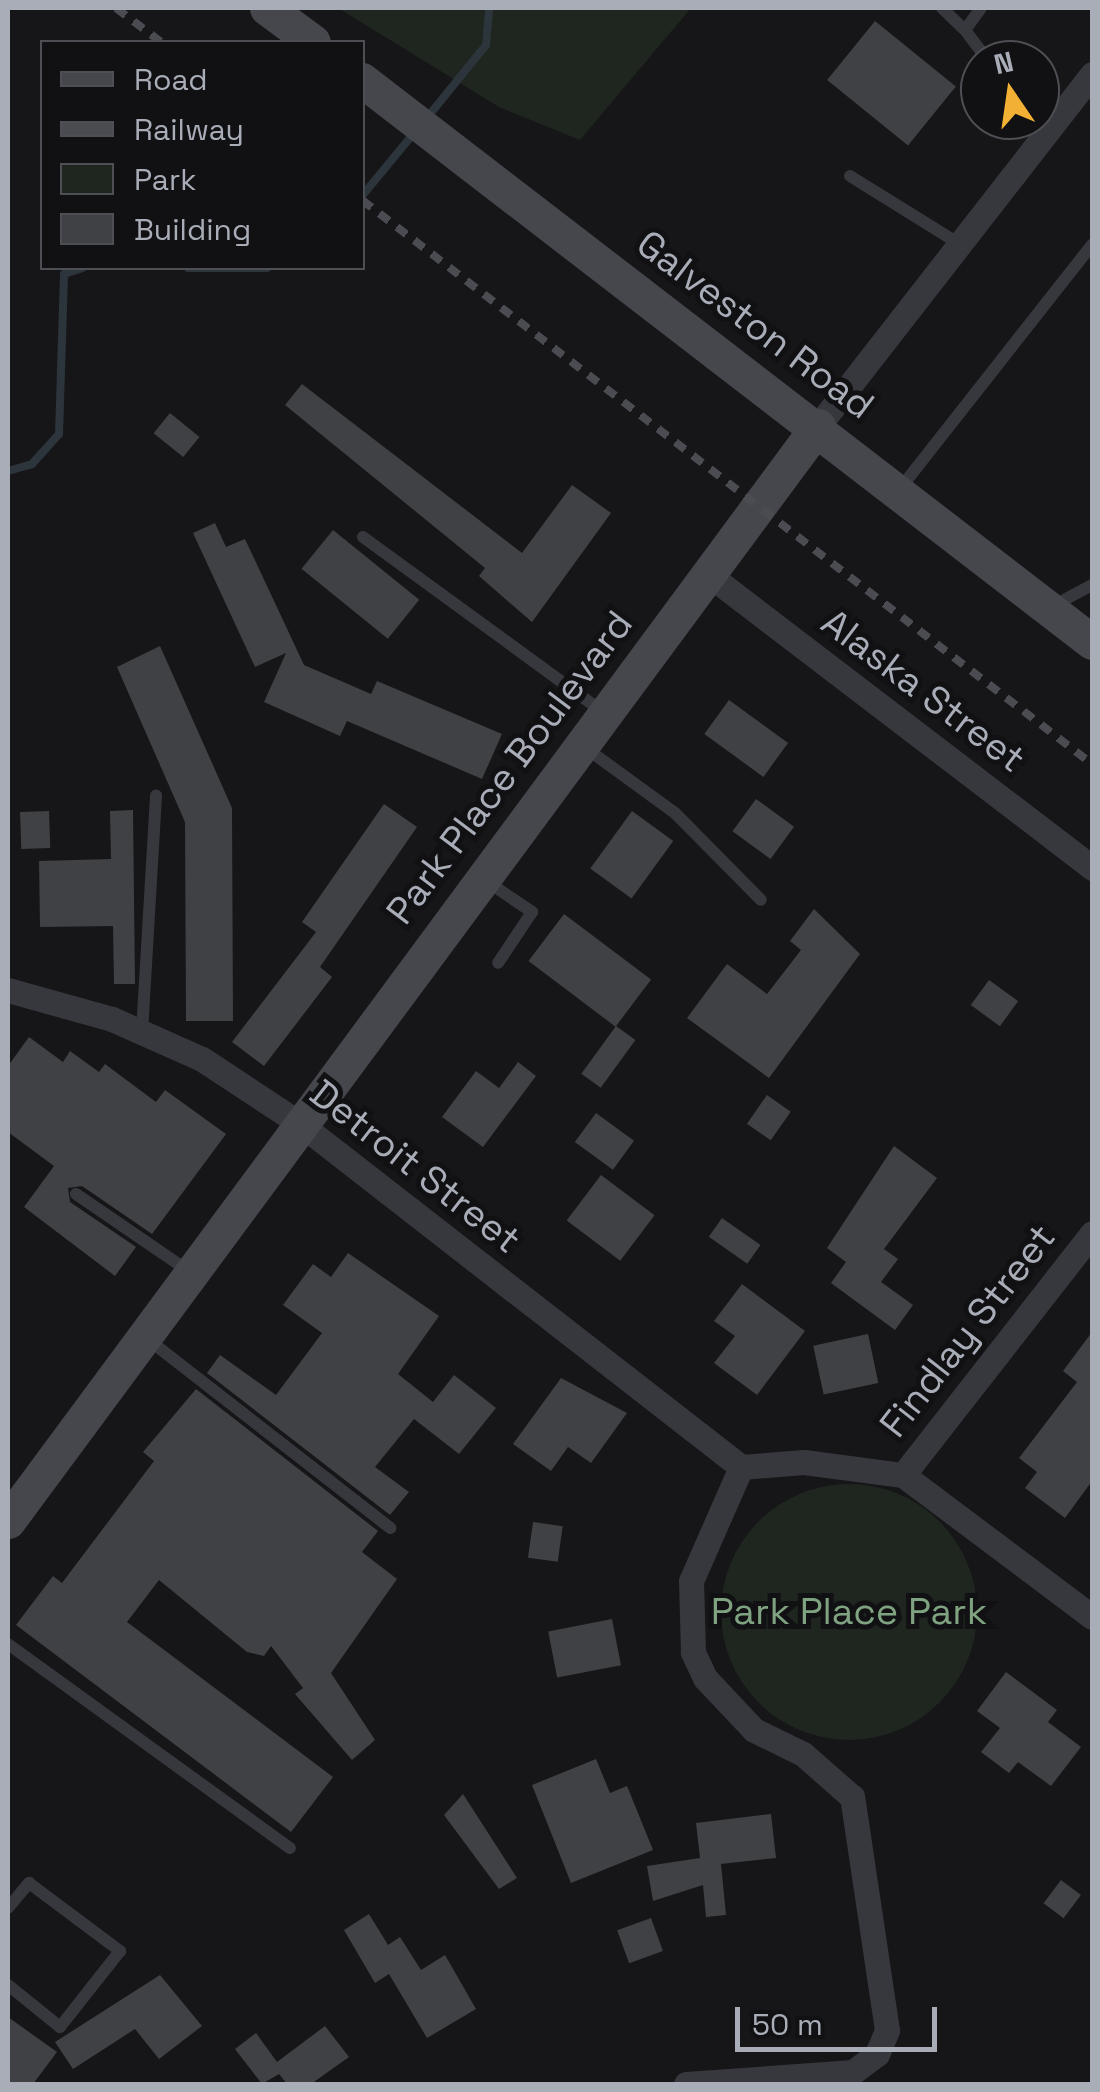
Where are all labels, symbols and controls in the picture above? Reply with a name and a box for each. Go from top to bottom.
legend [40,40,365,270]
north arrow [960,40,1060,140]
text: N [991,43,1017,82]
text: Road [134,60,208,99]
text: Railway [134,110,244,149]
text: Park [134,160,196,199]
text: Building [134,210,251,249]
street label: Galveston Road [628,221,882,429]
street label: Alaska Street [812,600,1034,782]
street label: Park Place Boulevard [377,603,643,933]
street label: Detroit Street [301,1071,529,1263]
street label: Findlay Street [871,1216,1065,1446]
park label: Park Place Park [711,1589,987,1635]
scale bar [740,1987,942,2049]
text: 50 m [752,2005,823,2044]

